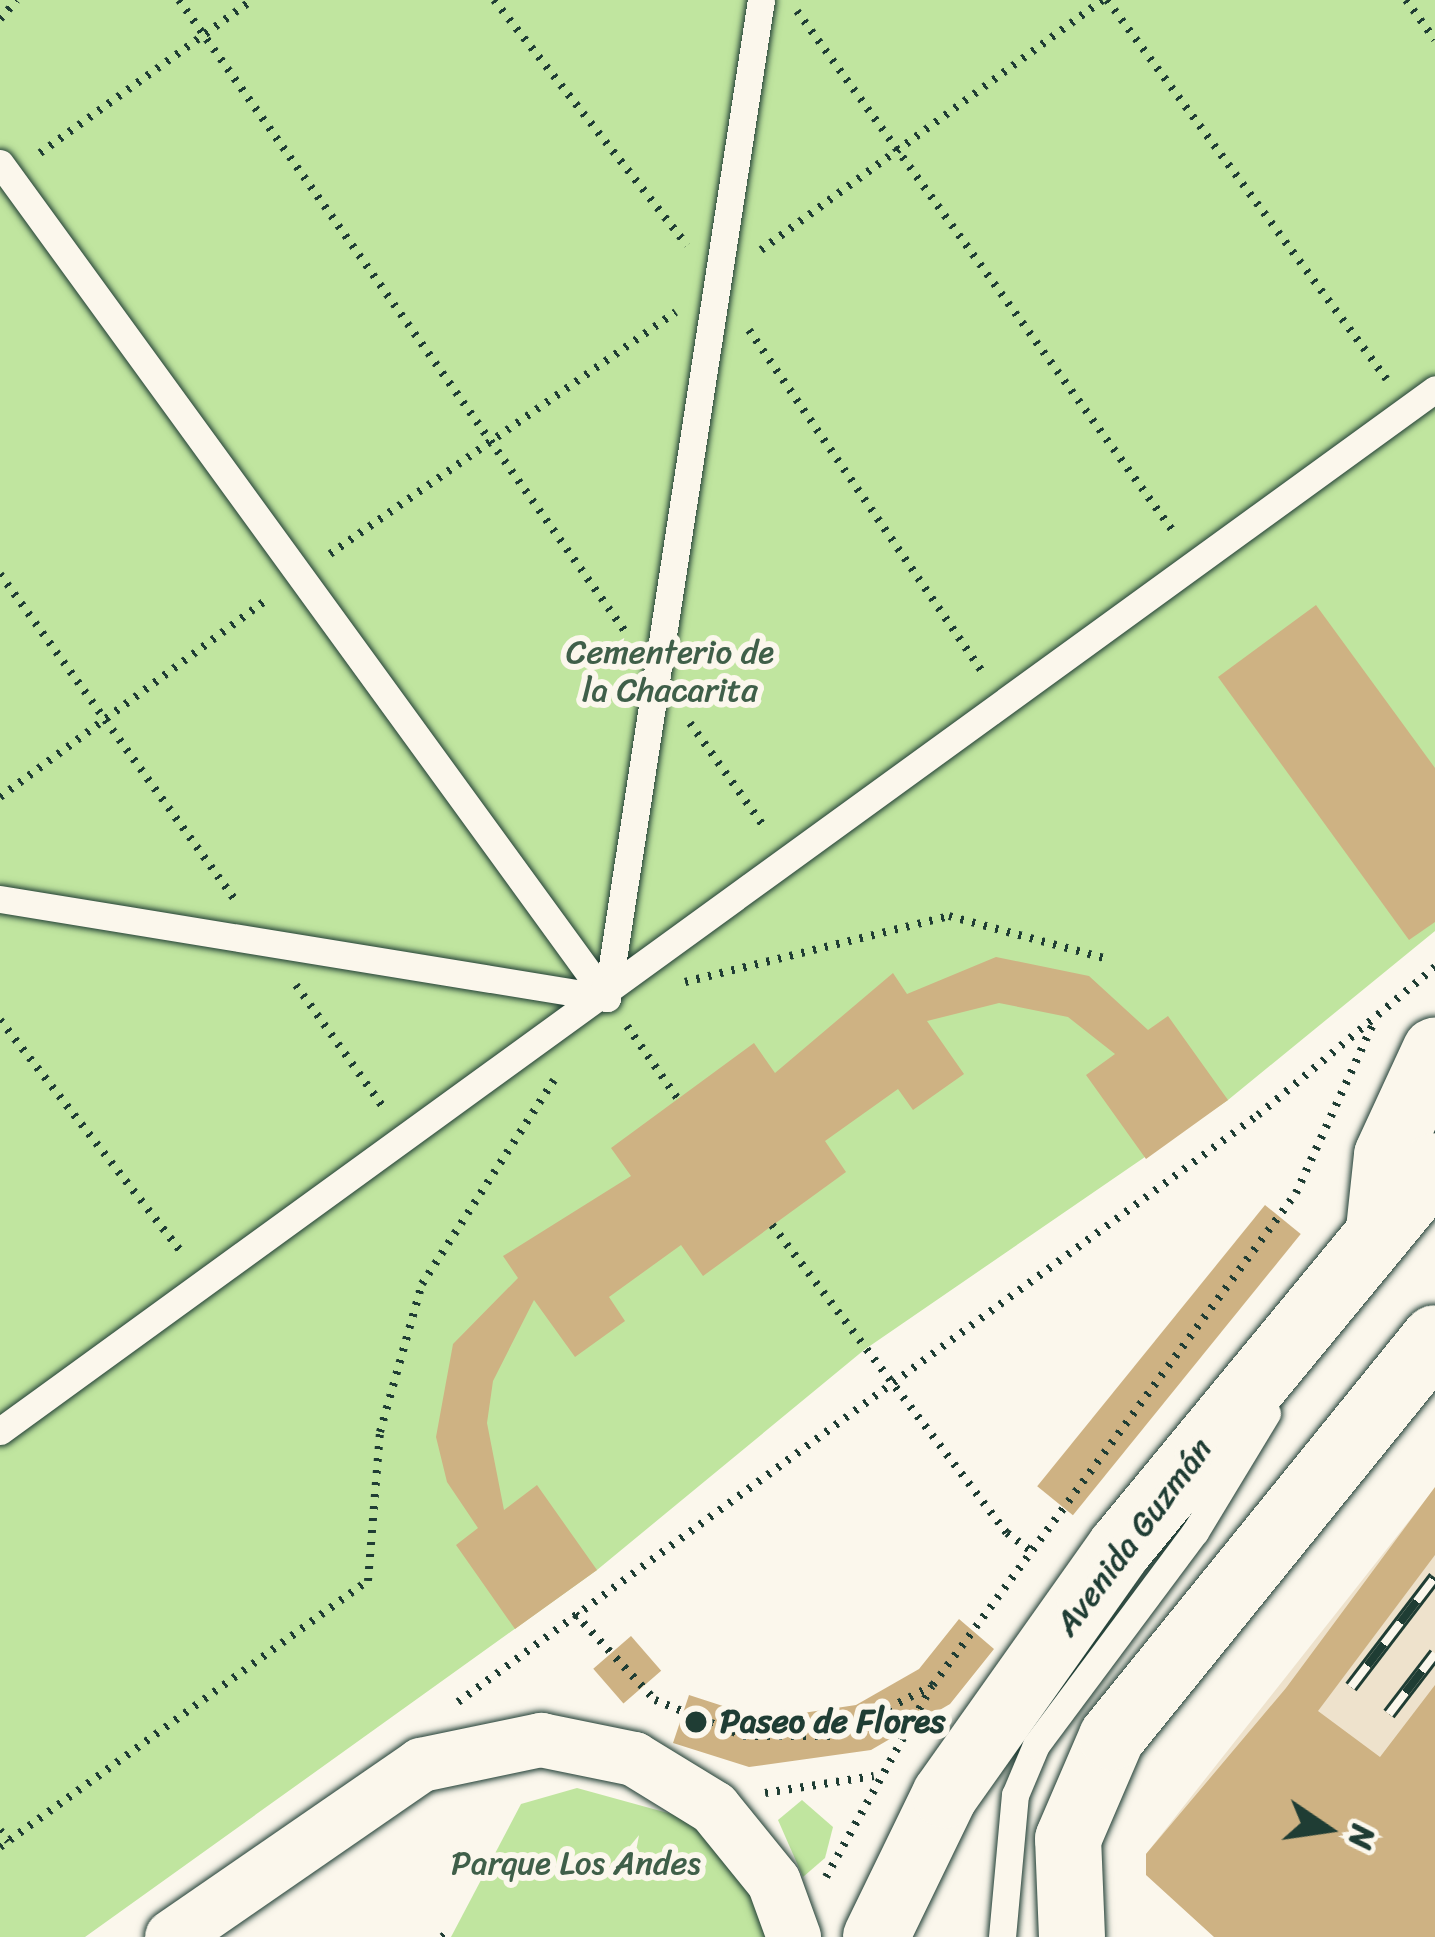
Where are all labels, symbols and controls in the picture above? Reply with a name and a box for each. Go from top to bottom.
park label: Cementerio de la Chacarita [565,633,775,711]
street label: Avenida Guzmán [1047,1430,1221,1644]
place label: Paseo de Flores [720,1702,945,1742]
marker: Paseo de Flores [683,1709,709,1735]
north arrow [1267,1769,1387,1889]
text: N [1331,1819,1393,1855]
park label: Parque Los Andes [450,1844,702,1884]

